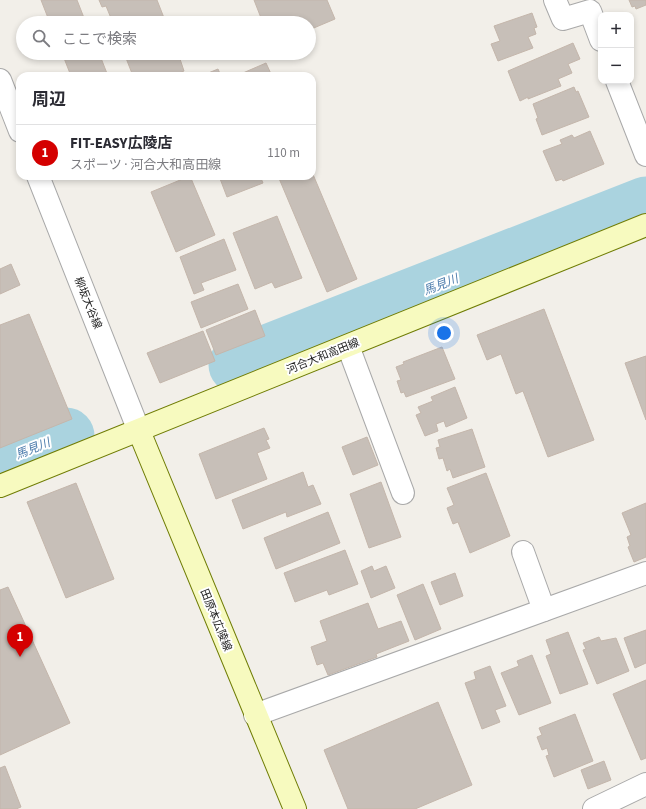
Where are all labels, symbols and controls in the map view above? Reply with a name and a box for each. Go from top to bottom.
map controls [598,12,634,84]
button: + [598,12,634,48]
search box [16,16,316,60]
icon: search [30,27,52,49]
text: ここで検索 [62,29,137,50]
button: − [598,48,634,84]
text: 周辺 [32,88,66,112]
text: FIT-EASY広陵店 [70,133,173,154]
text: 1 [42,144,48,162]
text: 110 m [267,144,300,162]
text: スポーツ · 河合大和高田線 [70,156,221,174]
water label: 馬見川 [421,270,463,299]
street label: 柳坂大谷線 [71,275,105,331]
your location [434,323,454,343]
street label: 河合大和高田線 [284,335,362,377]
water label: 馬見川 [13,434,55,464]
street label: 田原本広陵線 [197,587,235,653]
pin: 1 [7,624,33,657]

